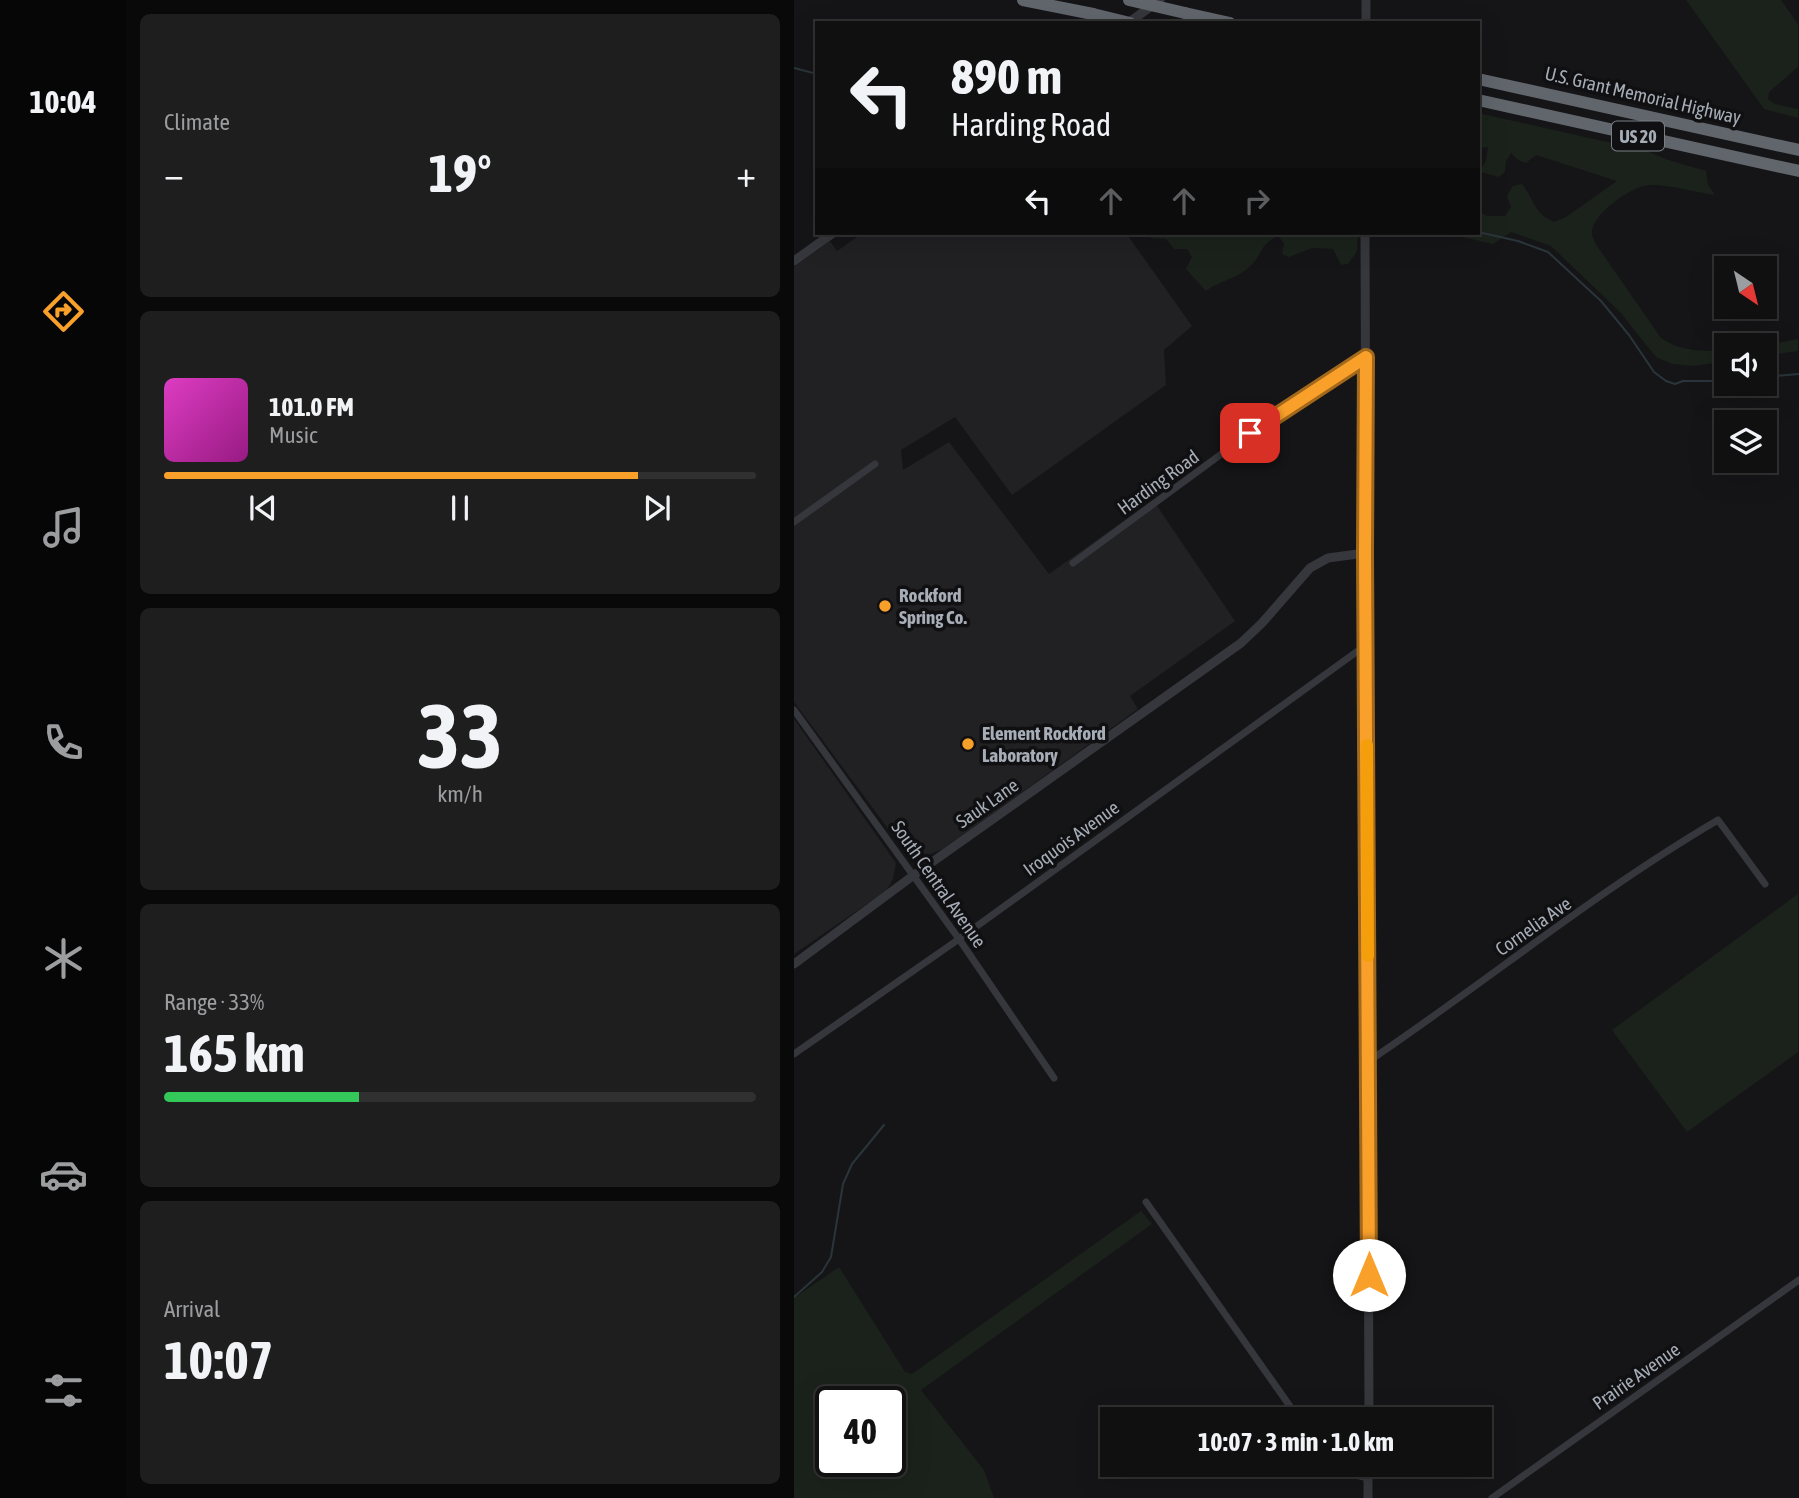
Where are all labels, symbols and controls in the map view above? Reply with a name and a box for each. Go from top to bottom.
text: 890 m [951,48,1062,104]
icon: left [836,49,927,140]
street label: U.S. Grant Memorial Highway [1543,62,1743,128]
text: 10:04 [29,83,97,120]
text: Harding Road [951,106,1111,143]
text: Climate [164,109,230,135]
road number: US 20 [1612,121,1664,150]
text: 19° [428,143,492,203]
text: − [164,152,184,195]
text: + [736,152,756,195]
icon: left [1019,182,1057,220]
icon: ahead [1092,182,1130,220]
icon: ahead [1165,182,1203,220]
icon: right [1238,182,1276,220]
north arrow [1714,256,1778,318]
map controls [1714,256,1777,473]
icon: directions [39,287,88,336]
button: sound [1714,333,1777,396]
text: 101.0 FM [269,392,354,422]
pin [1220,403,1280,463]
button: layers [1714,410,1777,473]
icon: arrive [1231,414,1269,452]
text: Music [269,422,317,448]
street label: Harding Road [1113,445,1203,519]
icon: previous [244,489,282,527]
icon: pause [441,489,479,527]
icon: next [638,489,676,527]
icon: music [39,503,88,552]
place label: Rockford Spring Co. [899,584,967,628]
marker: Rockford Spring Co. [877,598,893,614]
text: 33 [417,683,503,787]
icon: phone [39,718,88,767]
place label: Element Rockford Laboratory [982,722,1106,766]
marker: Element Rockford Laboratory [960,736,976,752]
street label: Sauk Lane [952,774,1022,832]
text: km/h [437,781,483,807]
street label: Iroquois Avenue [1019,796,1123,880]
street label: South Central Avenue [887,816,991,952]
street label: Cornelia Ave [1491,892,1575,960]
icon: climate [39,934,88,983]
text: Range · 33% [164,989,264,1015]
text: 165 km [164,1023,305,1083]
icon: car [39,1150,88,1199]
position arrow [1332,1238,1406,1312]
text: Arrival [164,1296,220,1322]
text: 10:07 [164,1330,273,1390]
street label: Prairie Avenue [1588,1338,1684,1414]
icon: filters [39,1366,88,1415]
speed limit sign: 40 [815,1386,906,1477]
text: 10:07 · 3 min · 1.0 km [1198,1427,1394,1457]

